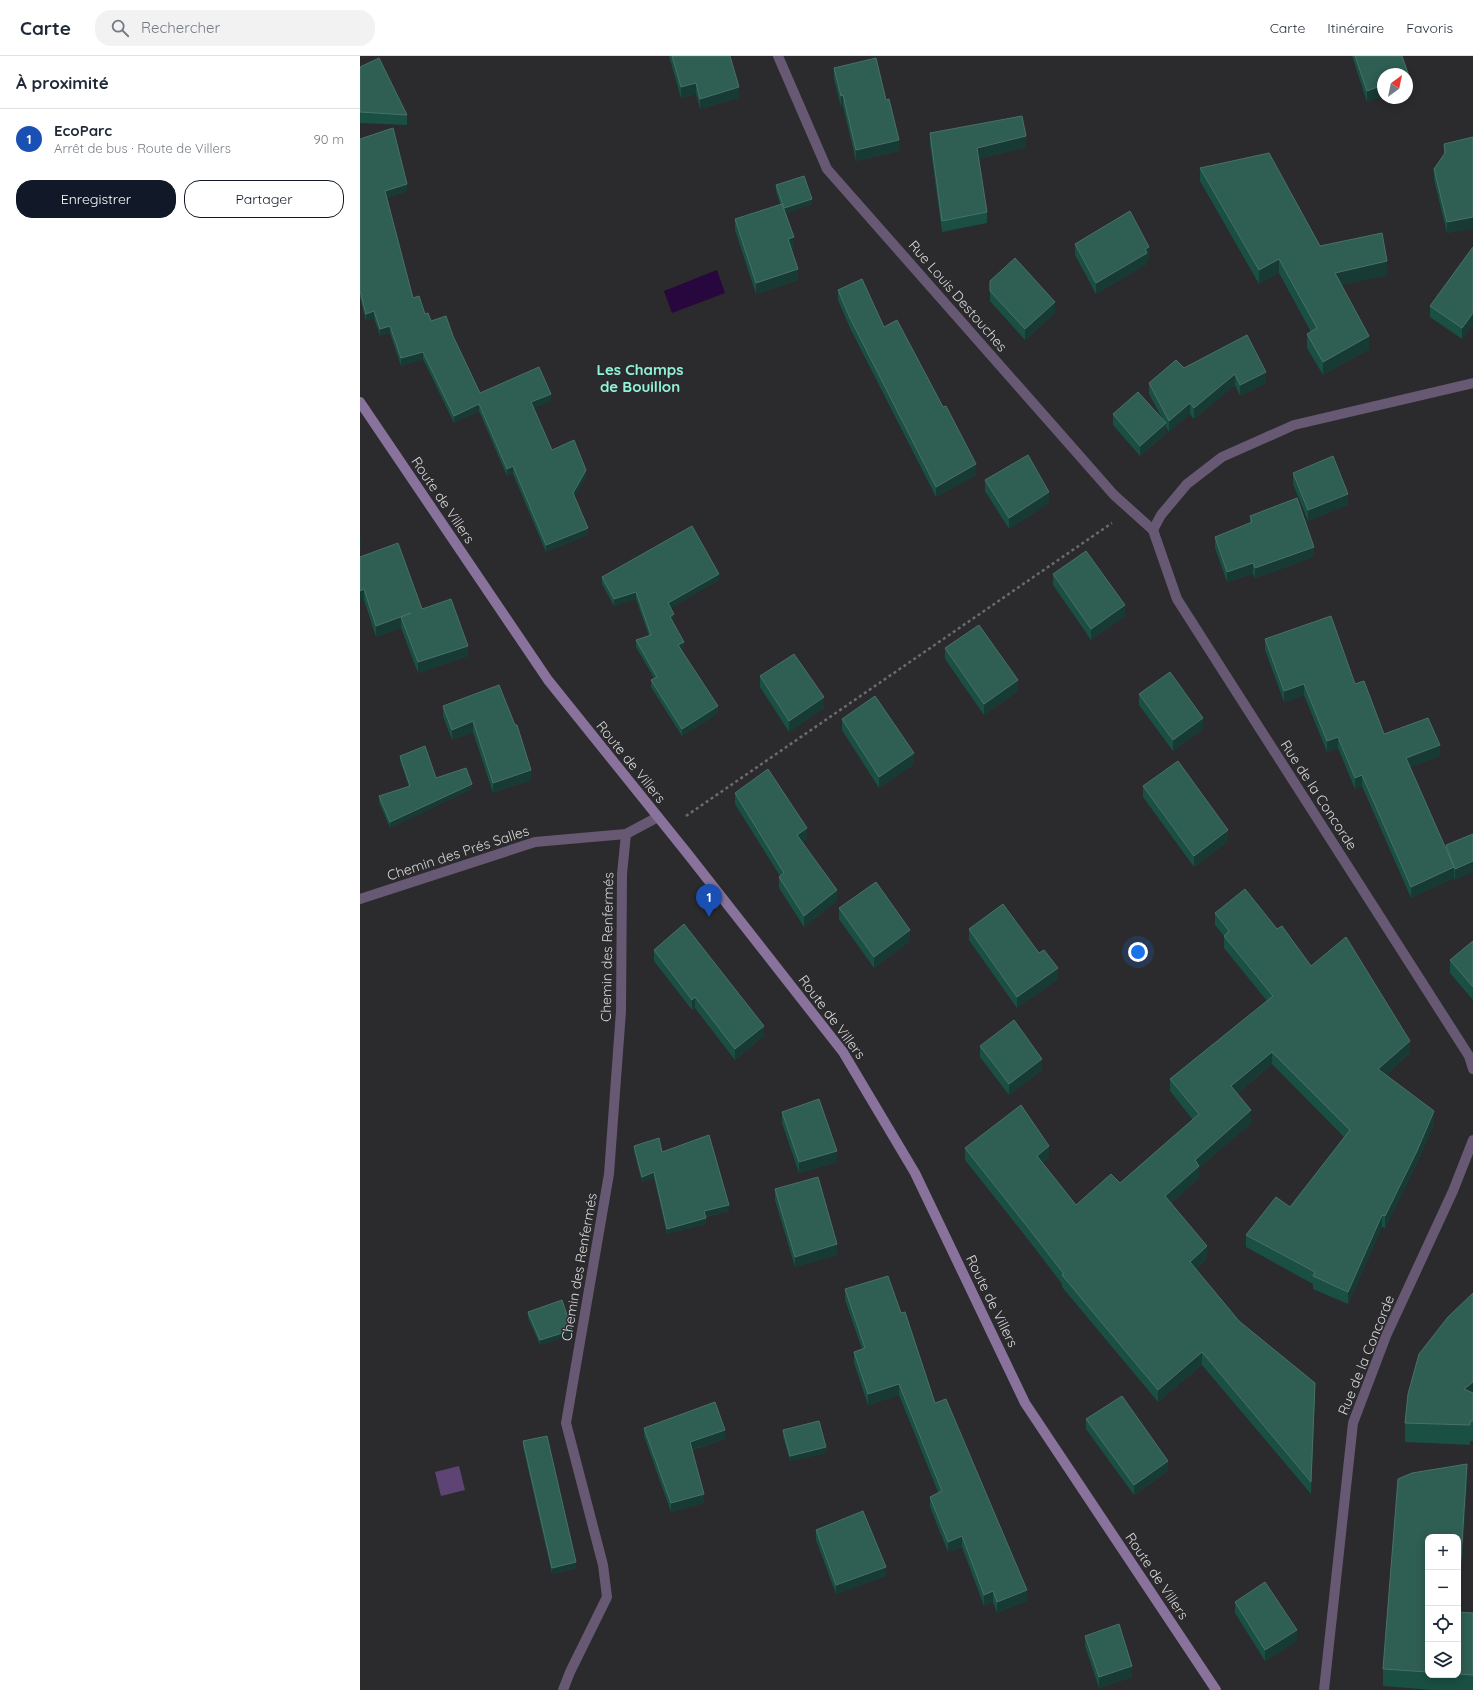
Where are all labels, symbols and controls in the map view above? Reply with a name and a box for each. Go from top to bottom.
search box [95,10,375,46]
text: Carte [20,16,71,40]
icon: search [109,17,131,39]
text: Rechercher [141,18,220,37]
text: Carte [1270,19,1305,37]
text: Itinéraire [1327,19,1384,37]
text: Favoris [1406,19,1453,37]
north arrow [1377,68,1413,104]
text: À proximité [16,72,109,93]
text: EcoParc [54,121,112,140]
text: 1 [26,131,32,147]
text: 90 m [314,131,344,147]
text: Arrêt de bus · Route de Villers [54,140,231,156]
button: Enregistrer [16,180,176,218]
button: Partager [184,180,344,218]
street label: Rue Louis Destouches [905,237,1011,355]
district label: Les Champs de Bouillon [597,360,683,396]
street label: Route de Villers [407,453,479,547]
street label: Route de Villers [592,717,670,807]
street label: Rue de la Concorde [1277,737,1361,853]
street label: Chemin des Prés Salles [385,822,531,884]
street label: Chemin des Renfermés [597,872,617,1022]
pin: 1 [696,884,722,917]
your location [1128,942,1148,962]
street label: Route de Villers [794,971,870,1063]
street label: Chemin des Renfermés [557,1192,601,1342]
street label: Route de Villers [962,1252,1022,1350]
street label: Rue de la Concorde [1334,1292,1398,1418]
street label: Route de Villers [1121,1529,1193,1623]
map controls [1425,1534,1461,1678]
button: + [1425,1534,1461,1570]
button: − [1425,1570,1461,1606]
button: locate [1425,1606,1461,1642]
button: layers [1425,1642,1461,1678]

